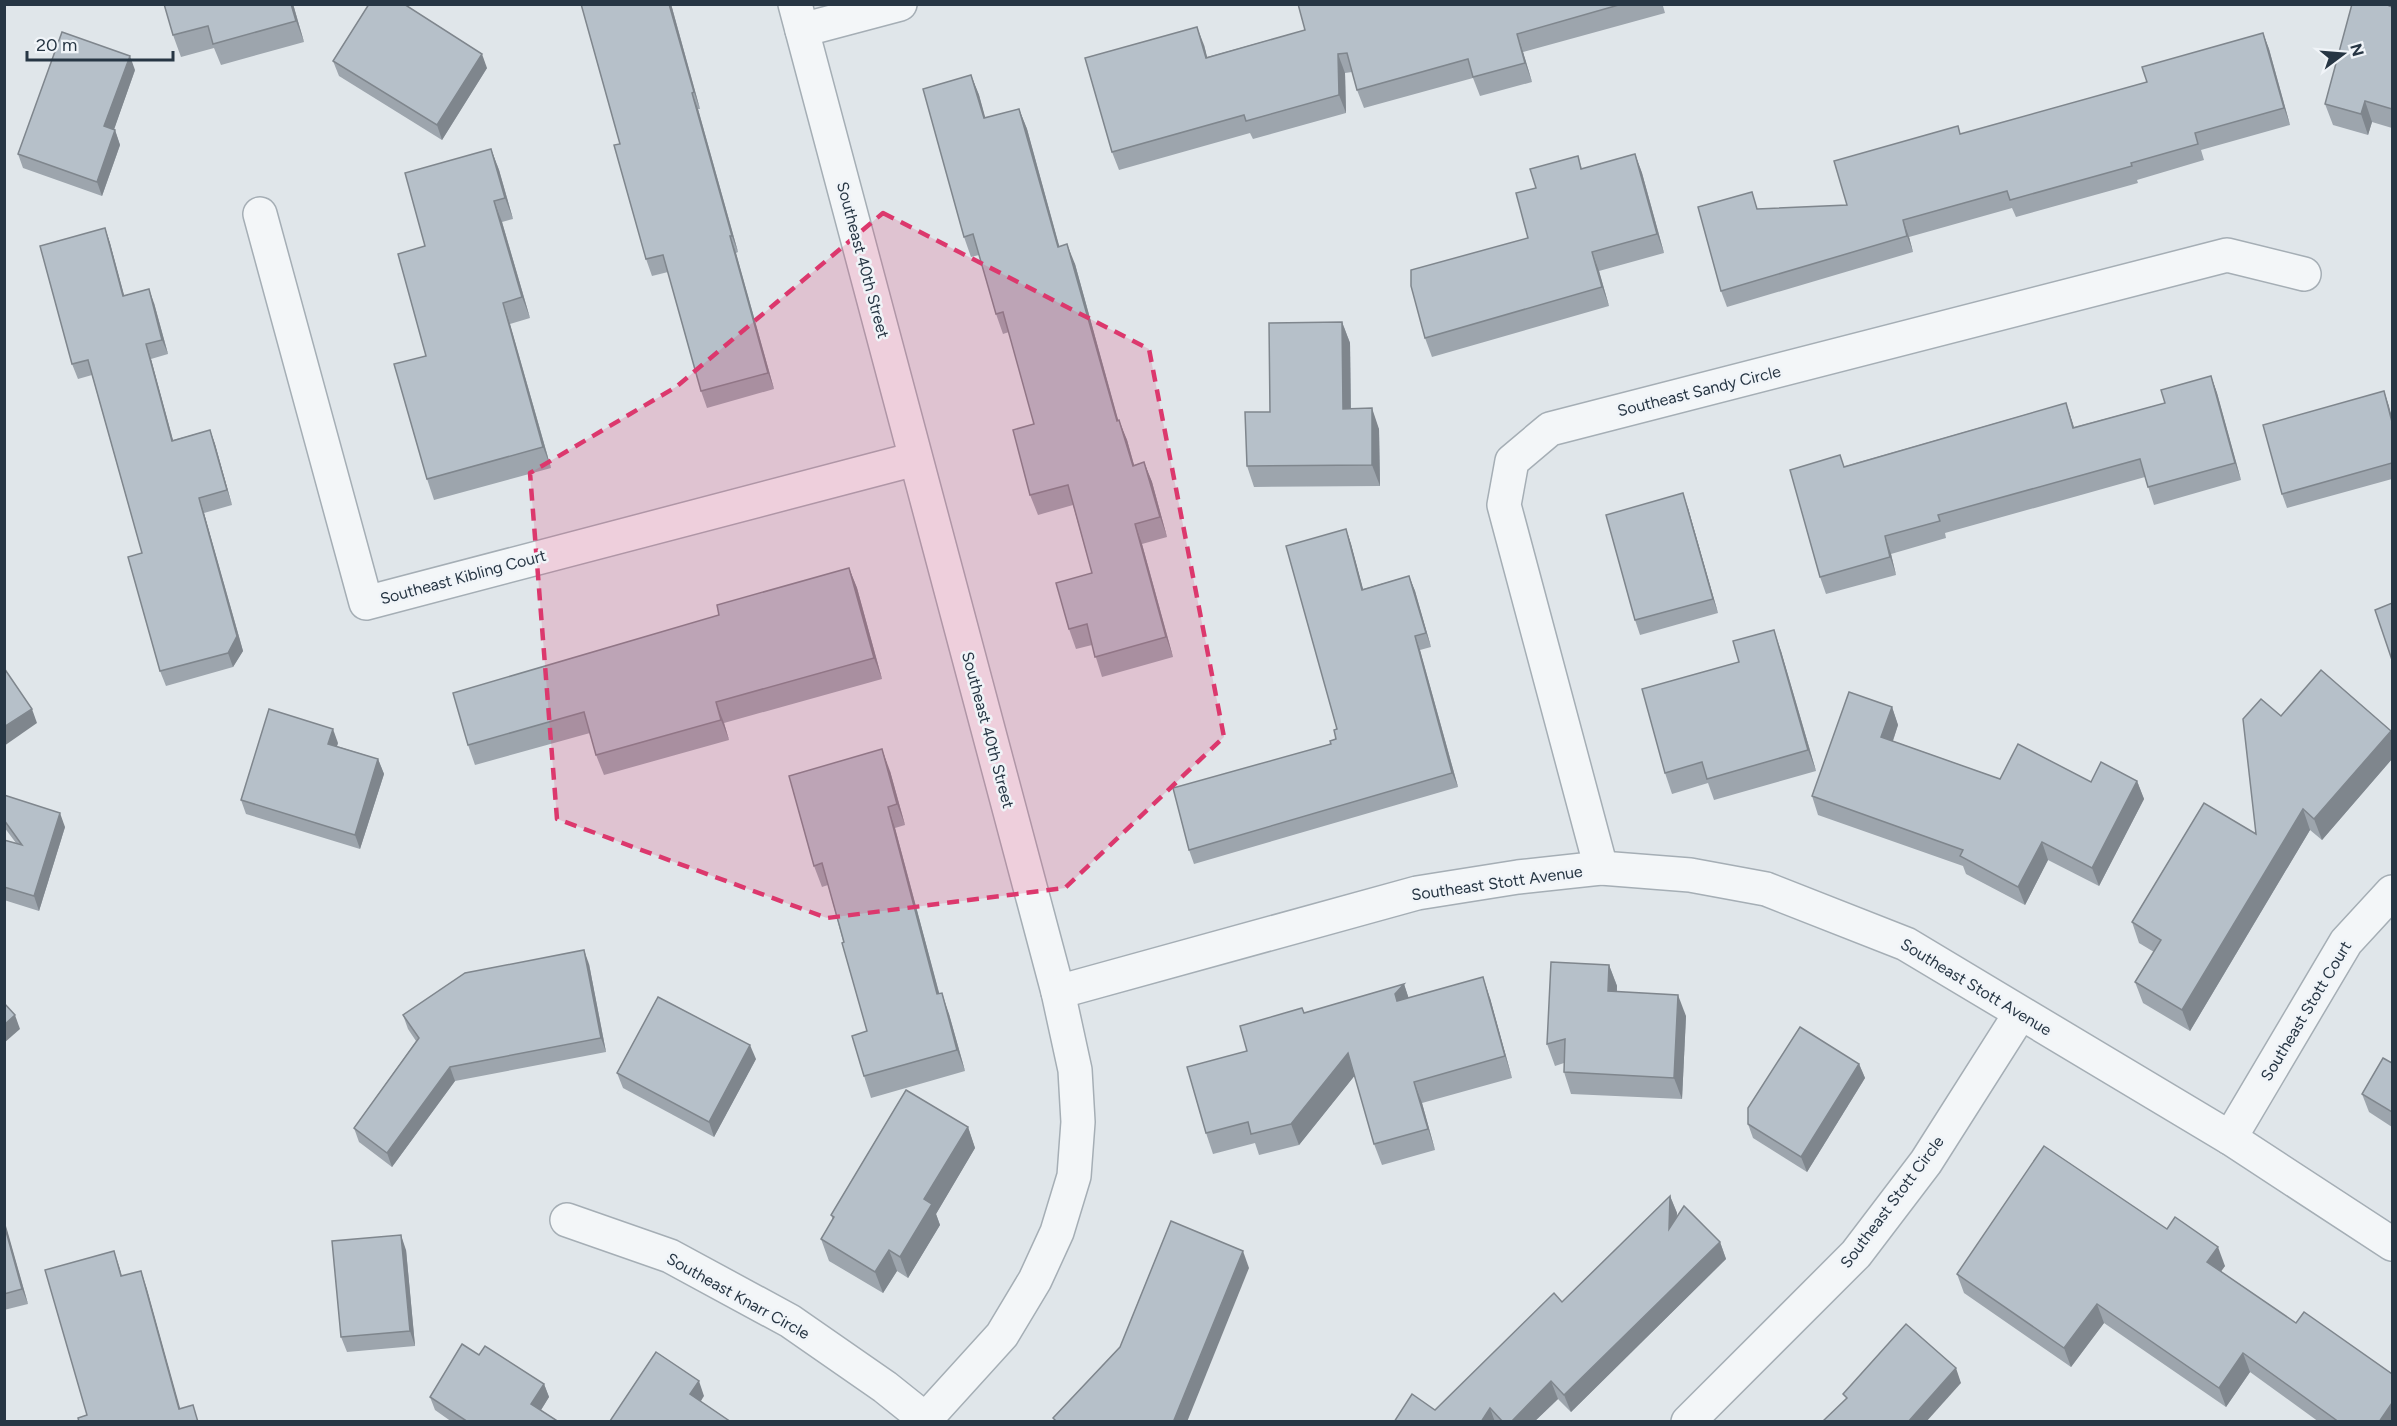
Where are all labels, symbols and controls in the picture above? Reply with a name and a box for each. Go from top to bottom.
scale bar [27,24,172,62]
north arrow [2313,24,2373,84]
text: 20 m [36,34,77,56]
text: N [2346,41,2368,59]
street label: Southeast 40th Street [833,180,893,340]
street label: Southeast Sandy Circle [1615,361,1783,420]
street label: Southeast Kibling Court [378,546,548,608]
street label: Southeast 40th Street [958,650,1018,810]
street label: Southeast Stott Avenue [1410,862,1584,904]
street label: Southeast Stott Avenue [1897,934,2055,1040]
street label: Southeast Stott Court [2257,938,2355,1084]
street label: Southeast Stott Circle [1836,1132,1948,1272]
street label: Southeast Knarr Circle [663,1249,813,1343]

